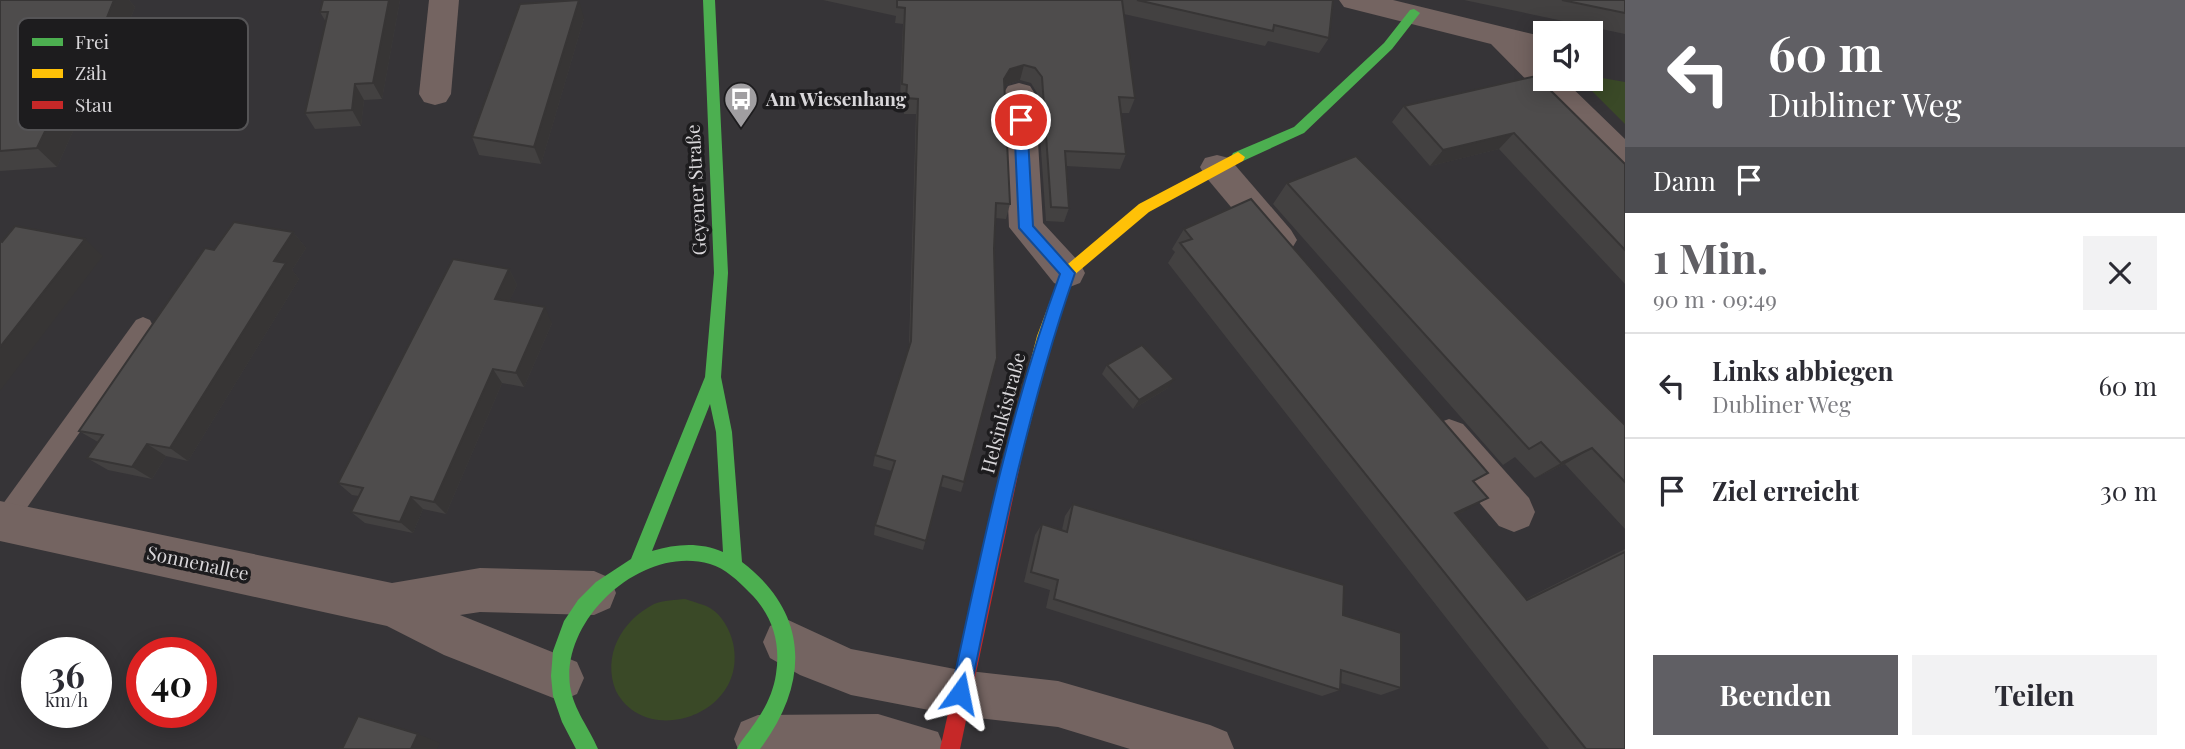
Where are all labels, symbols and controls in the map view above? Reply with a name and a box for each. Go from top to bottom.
legend [18,18,248,130]
text: 60 m [1768,19,1883,84]
map controls [1533,21,1603,91]
button: sound [1533,21,1603,91]
text: Frei [75,28,110,54]
icon: left [1653,28,1744,119]
text: Zäh [75,59,107,85]
bus stop icon: Am Wiesenhang [722,80,760,129]
text: Dubliner Weg [1768,82,1962,125]
place label: Am Wiesenhang [765,85,907,111]
pin [991,90,1051,150]
text: Stau [75,91,113,117]
icon: arrive [1002,101,1040,139]
street label: Geyener Straße [679,124,711,256]
icon: arrive [1730,161,1768,199]
text: Dann [1653,163,1716,198]
text: 1 Min. [1653,229,1768,285]
button: close [2083,236,2157,310]
text: 90 m · 09:49 [1653,283,1777,314]
street label: Helsinkistraße [973,349,1031,476]
text: Links abbiegen [1712,353,1893,388]
icon: left [1653,367,1691,405]
text: 60 m [2098,368,2157,403]
text: Dubliner Weg [1712,388,1851,419]
icon: arrive [1653,472,1691,510]
text: Ziel erreicht [1712,473,1859,508]
text: 30 m [2100,473,2157,508]
street label: Sonnenallee [145,539,252,586]
speed limit sign: 40 [126,637,217,728]
text: 36 [48,650,85,697]
button: Beenden [1653,655,1898,735]
button: Teilen [1912,655,2157,735]
position arrow [923,656,997,730]
text: km/h [45,688,88,712]

